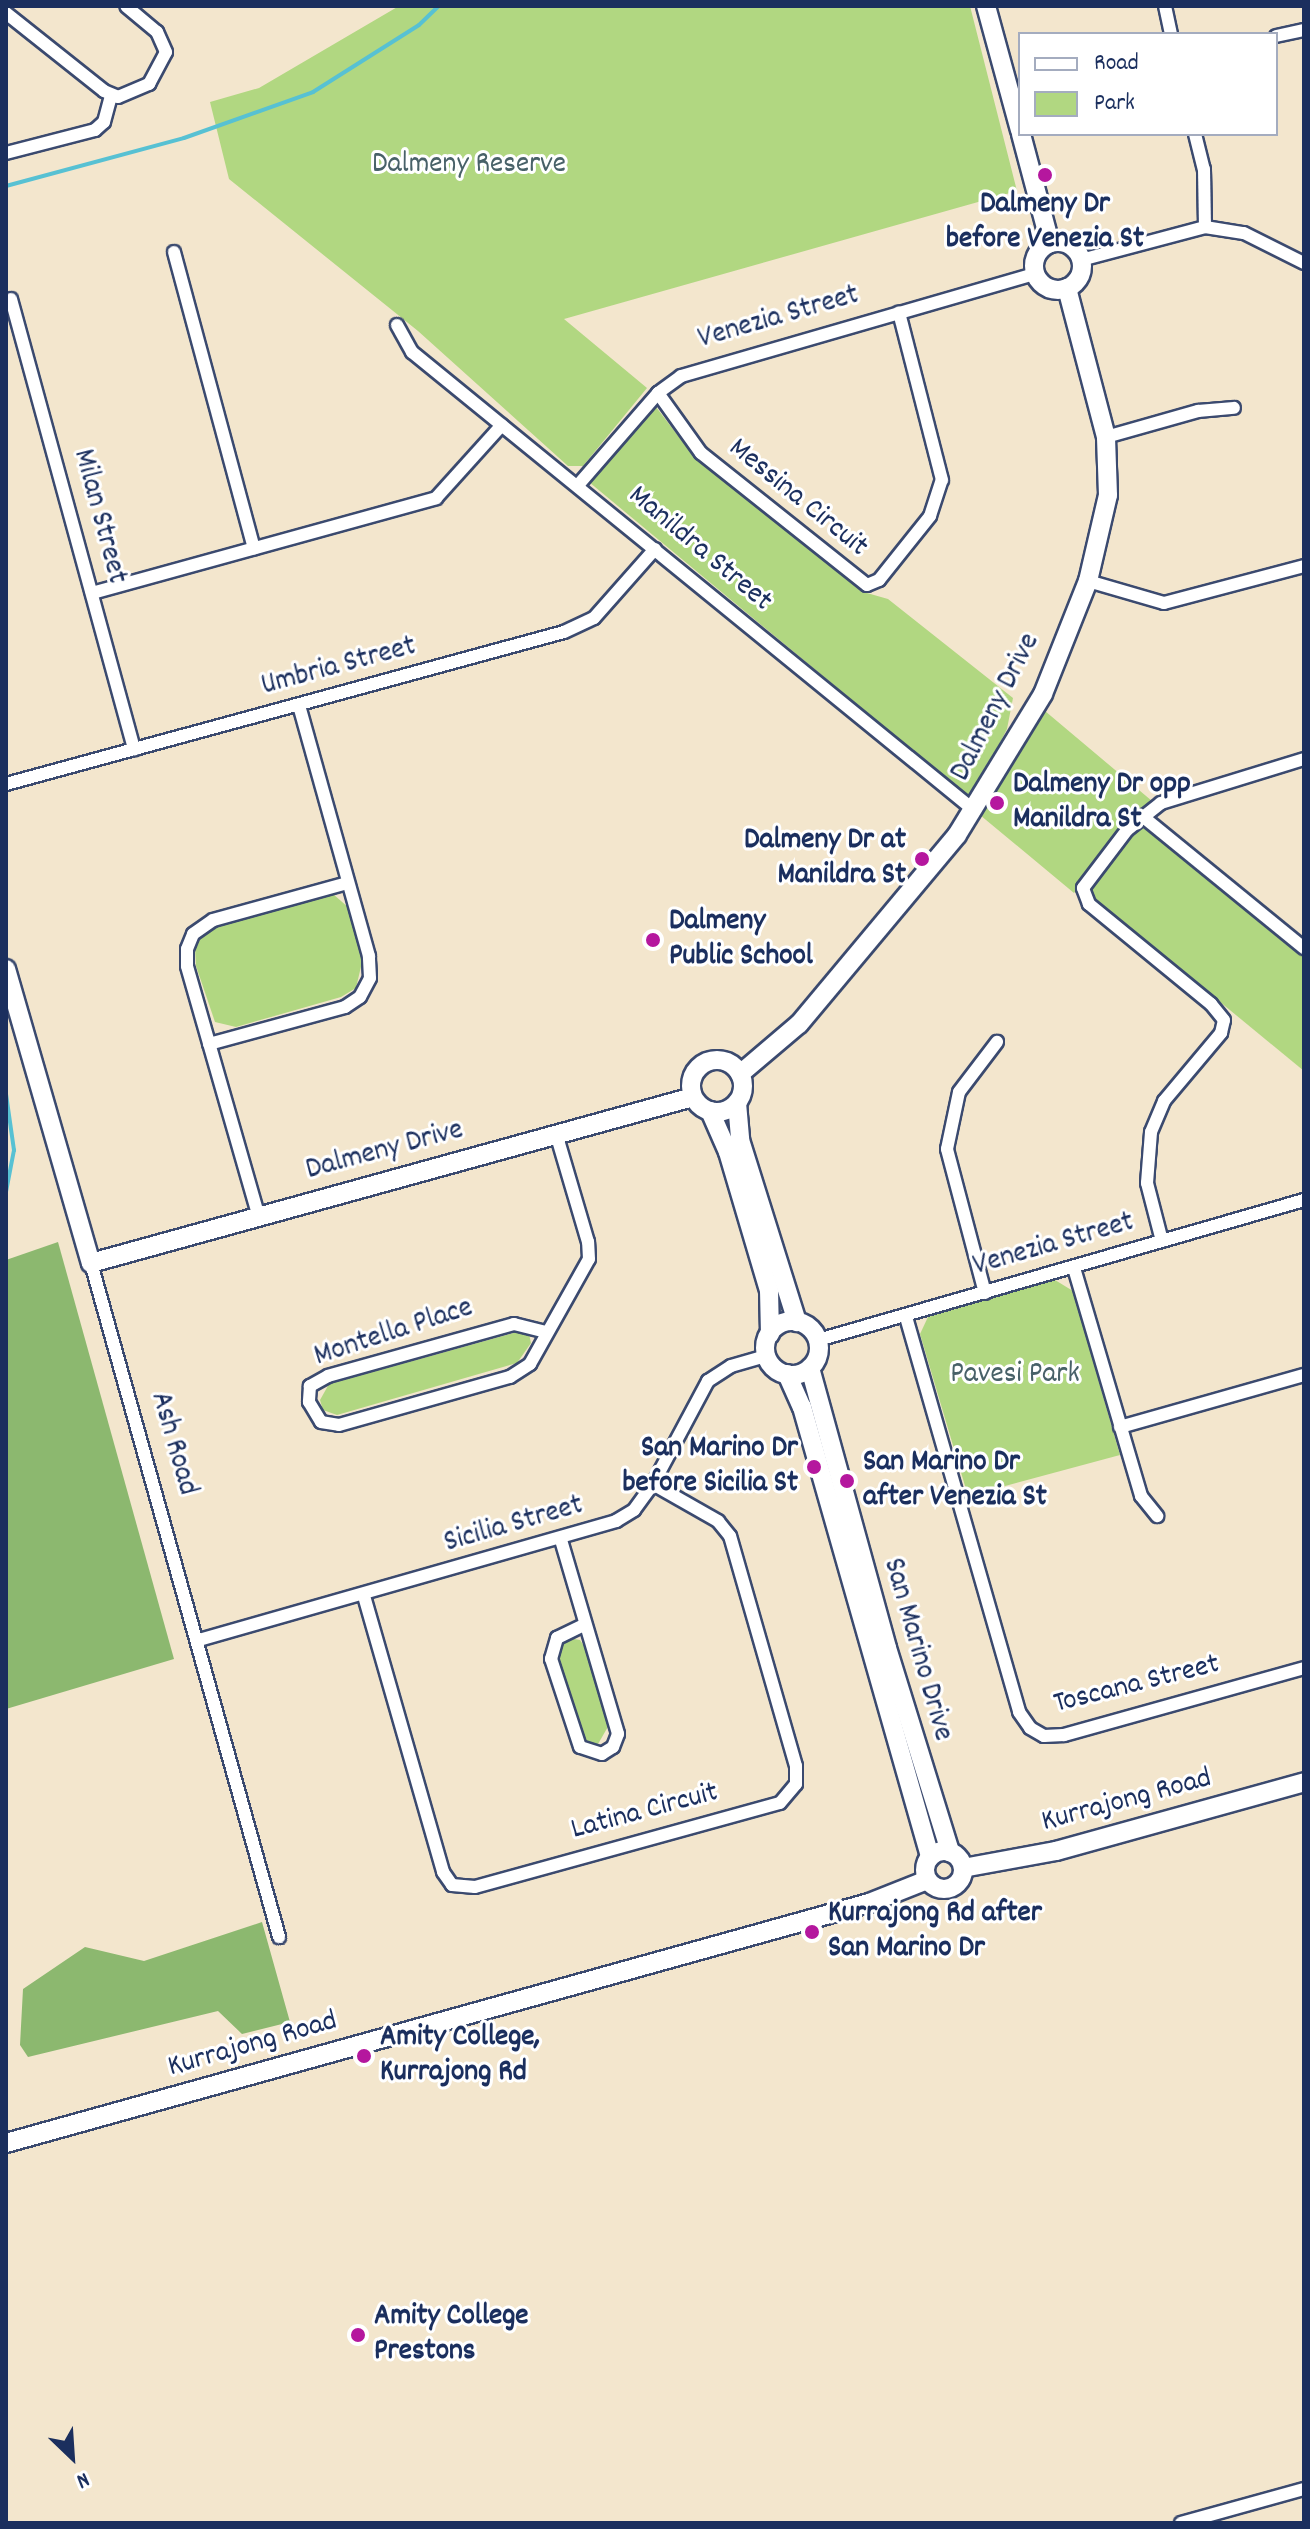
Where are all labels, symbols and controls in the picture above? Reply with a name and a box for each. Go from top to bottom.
legend [1018,32,1278,136]
text: Road [1094,47,1139,81]
text: Park [1094,87,1135,121]
park label: Dalmeny Reserve [372,148,566,184]
marker: Dalmeny Dr before Venezia St [1036,166,1054,184]
place label: Dalmeny Dr before Venezia St [946,188,1144,258]
street label: Venezia Street [695,279,863,359]
street label: Messina Circuit [720,432,874,566]
street label: Milan Street [63,446,133,588]
street label: Manildra Street [620,479,778,621]
street label: Dalmeny Drive [944,628,1050,788]
street label: Umbria Street [258,630,420,706]
place label: Dalmeny Dr opp Manildra St [1013,768,1191,838]
marker: Dalmeny Dr opp Manildra St [988,794,1006,812]
place label: Dalmeny Dr at Manildra St [744,824,906,894]
marker: Dalmeny Dr at Manildra St [913,850,931,868]
place label: Dalmeny Public School [669,905,813,976]
marker: Dalmeny Public School [644,931,662,949]
street label: Dalmeny Drive [302,1114,468,1190]
street label: Venezia Street [970,1206,1138,1286]
street label: Montella Place [310,1291,478,1377]
park label: Pavesi Park [950,1358,1080,1394]
street label: Ash Road [140,1388,204,1500]
place label: San Marino Dr before Sicilia St [623,1432,798,1502]
place label: San Marino Dr after Venezia St [863,1446,1047,1516]
marker: San Marino Dr before Sicilia St [805,1458,823,1476]
marker: San Marino Dr after Venezia St [838,1472,856,1490]
street label: Sicilia Street [440,1489,588,1563]
street label: San Marino Drive [873,1555,959,1745]
street label: Toscana Street [1051,1648,1223,1724]
street label: Kurrajong Road [1038,1762,1216,1842]
street label: Latina Circuit [568,1776,722,1850]
place label: Kurrajong Rd after San Marino Dr [828,1897,1042,1968]
marker: Kurrajong Rd after San Marino Dr [803,1923,821,1941]
street label: Kurrajong Road [164,2005,342,2087]
place label: Amity College, Kurrajong Rd [380,2021,540,2092]
marker: Amity College, Kurrajong Rd [355,2047,373,2065]
place label: Amity College Prestons [374,2300,529,2370]
marker: Amity College Prestons [349,2326,367,2344]
north arrow [32,2417,112,2497]
text: N [71,2463,94,2496]

